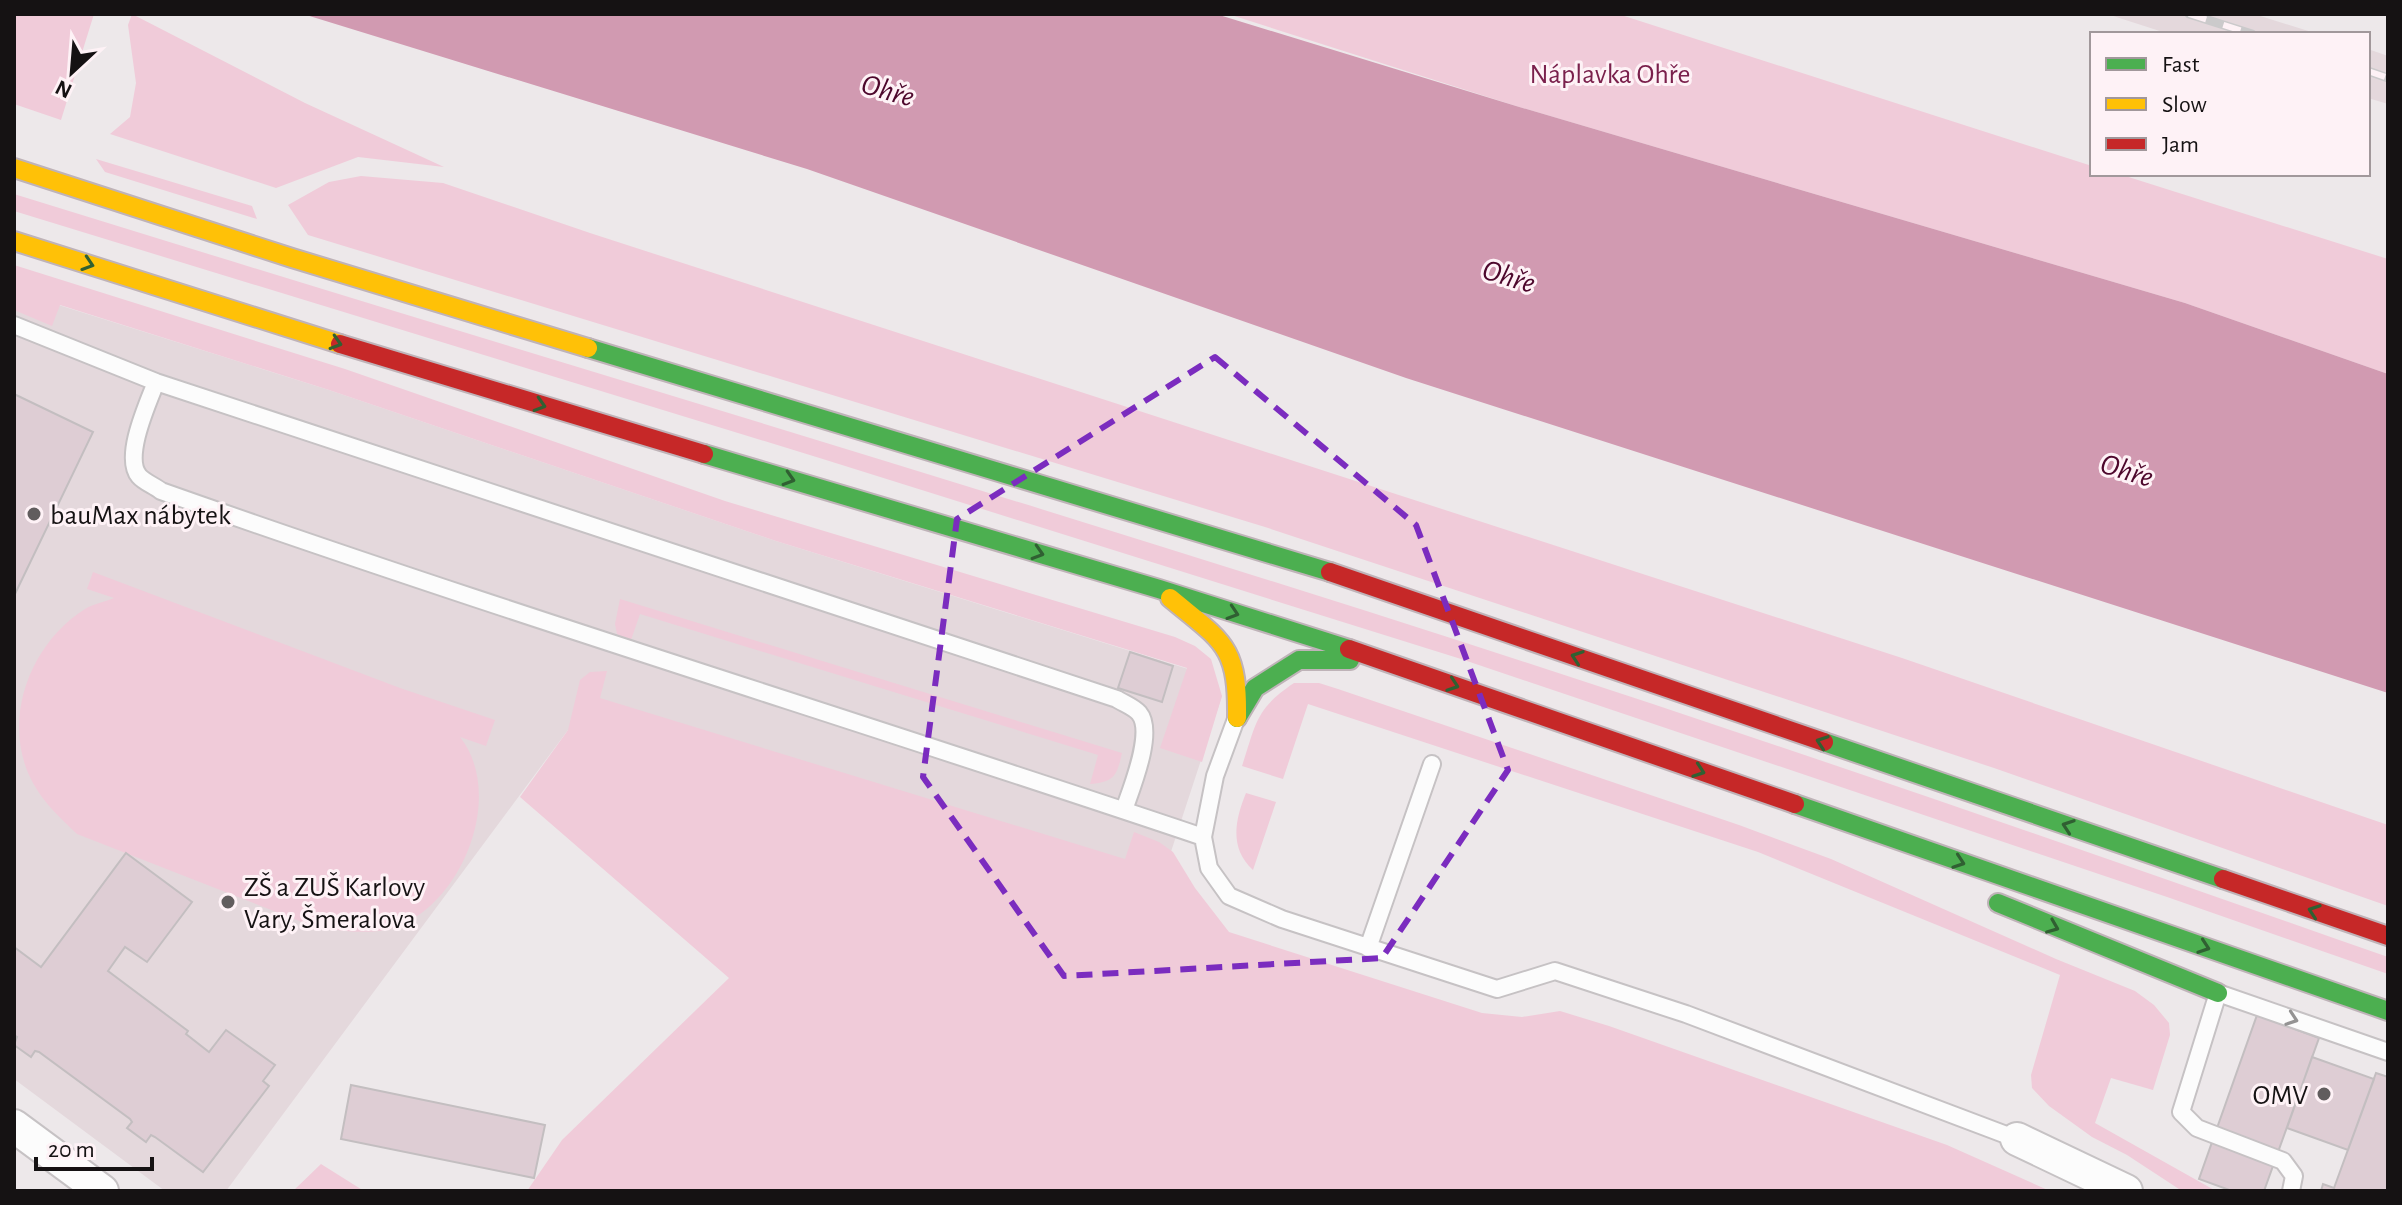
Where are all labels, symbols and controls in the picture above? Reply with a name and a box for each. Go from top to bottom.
north arrow [32,32,112,112]
legend [2090,32,2370,176]
text: Fast [2162,53,2200,77]
park label: Náplavka Ohře [1530,61,1690,89]
water label: Ohře [858,69,918,113]
text: N [52,76,75,102]
text: Slow [2162,93,2207,117]
text: Jam [2162,133,2199,157]
one-way arrow [81,255,95,271]
water label: Ohře [1479,255,1539,299]
one-way arrow [329,334,342,350]
one-way arrow [532,396,546,412]
water label: Ohře [2097,449,2157,493]
one-way arrow [782,470,795,486]
place label: bauMax nábytek [50,502,231,530]
marker: bauMax nábytek [25,505,43,523]
one-way arrow [1031,544,1045,560]
one-way arrow [1226,604,1240,620]
one-way arrow [1570,650,1584,667]
one-way arrow [1446,676,1460,692]
one-way arrow [1816,736,1830,752]
one-way arrow [1691,762,1705,778]
one-way arrow [2062,820,2076,836]
one-way arrow [1951,852,1965,869]
place label: ZŠ a ZUŠ Karlovy Vary, Šmeralova [244,872,425,934]
marker: ZŠ a ZUŠ Karlovy Vary, Šmeralova [219,893,237,911]
one-way arrow [2308,904,2322,920]
one-way arrow [2045,917,2059,934]
one-way arrow [2197,938,2211,954]
one-way arrow [2284,1009,2298,1025]
place label: OMV [2253,1082,2308,1110]
marker: OMV [2315,1085,2333,1103]
scale bar [36,1121,152,1171]
text: 20 m [48,1138,95,1162]

